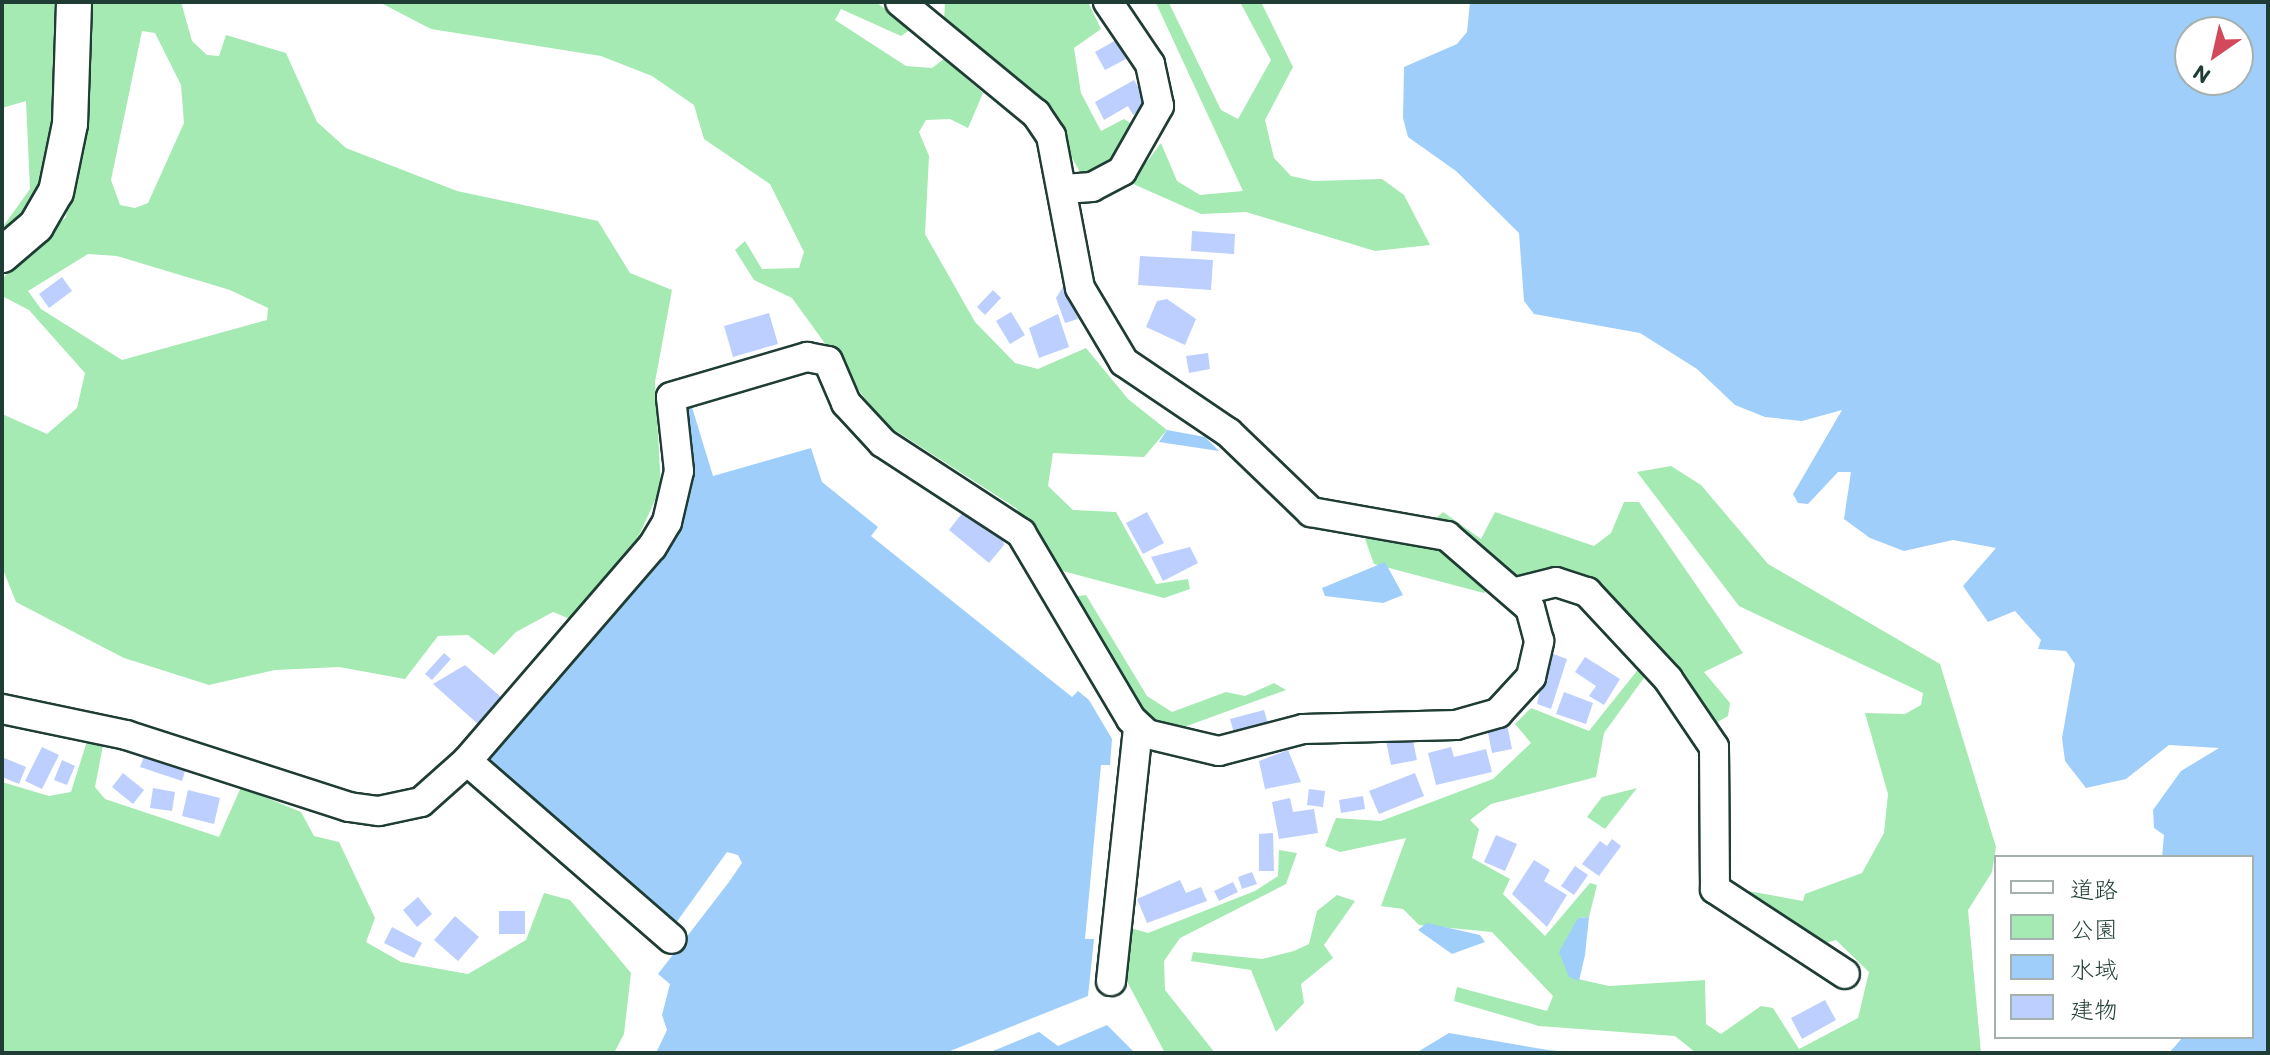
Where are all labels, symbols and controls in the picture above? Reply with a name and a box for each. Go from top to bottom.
north arrow [2174,16,2254,96]
text: N [2188,59,2215,90]
legend [1994,855,2254,1039]
text: 道路 [2070,875,2118,904]
text: 公園 [2070,915,2118,944]
text: 水域 [2070,955,2118,984]
text: 建物 [2070,995,2118,1024]

